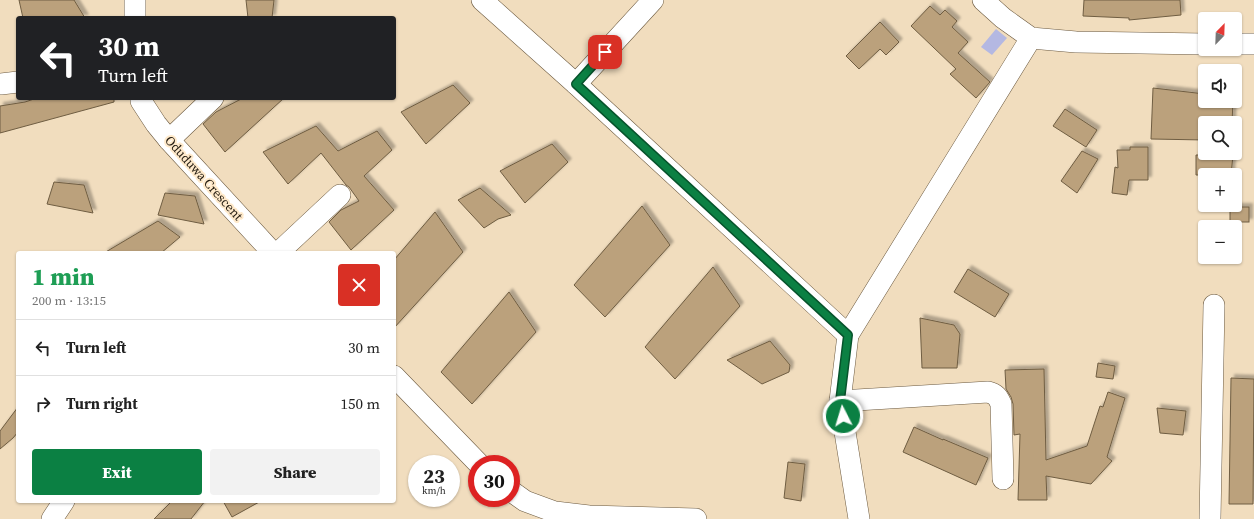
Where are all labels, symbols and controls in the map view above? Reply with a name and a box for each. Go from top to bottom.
north arrow [1198,12,1242,56]
map controls [1198,12,1242,264]
text: 30 m [98,27,160,65]
icon: left [32,32,84,84]
pin [588,35,622,69]
icon: arrive [594,41,616,63]
text: Turn left [98,63,168,88]
button: sound [1198,64,1242,108]
button: search [1198,116,1242,160]
street label: Oduduwa Crescent [161,132,247,225]
button: + [1198,168,1242,212]
button: − [1198,220,1242,264]
text: 1 min [32,260,95,293]
button: close [338,264,380,306]
text: 200 m · 13:15 [32,292,106,309]
icon: left [32,337,54,359]
text: Turn left [66,337,126,358]
text: 30 m [348,337,380,358]
icon: right [32,393,54,415]
text: Turn right [66,393,138,414]
text: 150 m [340,393,380,414]
position arrow [822,395,864,437]
button: Exit [32,449,202,495]
button: Share [210,449,380,495]
speed limit sign: 30 [468,455,520,507]
text: 23 [423,462,445,490]
text: km/h [422,484,446,497]

